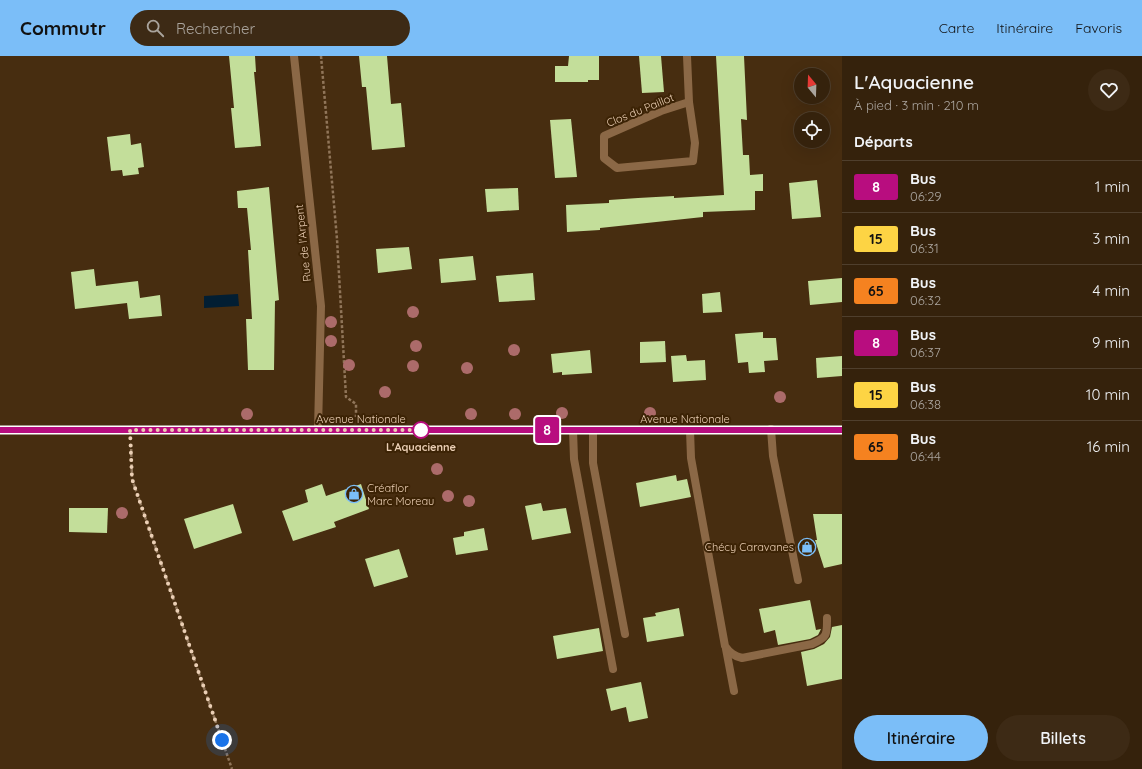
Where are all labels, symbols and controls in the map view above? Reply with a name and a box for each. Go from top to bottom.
search box [130,10,410,46]
text: Commutr [20,16,106,40]
icon: search [144,17,166,39]
text: Rechercher [176,19,255,38]
text: Carte [939,19,974,37]
text: Itinéraire [996,19,1053,37]
text: Favoris [1075,19,1122,37]
north arrow [794,68,830,104]
map controls [794,68,830,148]
button: heart [1088,69,1130,111]
text: L'Aquacienne [854,70,974,94]
street label: Clos du Paillot [604,90,676,130]
text: À pied · 3 min · 210 m [854,97,979,113]
button: locate [794,112,830,148]
text: Départs [854,132,913,151]
text: Bus [910,169,936,188]
text: 1 min [1095,177,1130,196]
text: 8 [872,178,880,196]
text: 06:29 [910,188,942,204]
street label: Rue de l'Arpent [292,203,314,282]
text: Bus [910,221,936,240]
text: 3 min [1092,229,1130,248]
text: 15 [869,230,883,248]
text: 06:31 [910,240,939,256]
text: Bus [910,273,936,292]
text: 4 min [1092,281,1130,300]
text: 65 [868,282,884,300]
text: 06:32 [910,292,941,308]
text: Bus [910,325,936,344]
text: 9 min [1092,333,1130,352]
text: 8 [872,334,880,352]
text: 06:37 [910,344,941,360]
text: Bus [910,377,936,396]
text: 10 min [1086,385,1130,404]
text: 15 [869,386,883,404]
text: 06:38 [910,396,941,412]
street label: Avenue Nationale [316,412,406,426]
street label: Avenue Nationale [640,412,730,426]
line badge: 8 [534,417,560,443]
marker: L'Aquacienne [412,421,430,439]
text: 8 [543,421,551,439]
text: Bus [910,429,936,448]
text: 16 min [1087,437,1130,456]
text: 65 [868,438,884,456]
place label: L'Aquacienne [386,440,457,454]
text: 06:44 [910,448,941,464]
place label: Créaflor Marc Moreau [367,481,434,508]
shop icon: Créaflor Marc Moreau [344,484,364,504]
shop icon: Chécy Caravanes [797,537,817,557]
place label: Chécy Caravanes [705,540,794,554]
button: Itinéraire [854,715,988,761]
button: Billets [996,715,1130,761]
your location [212,730,232,750]

